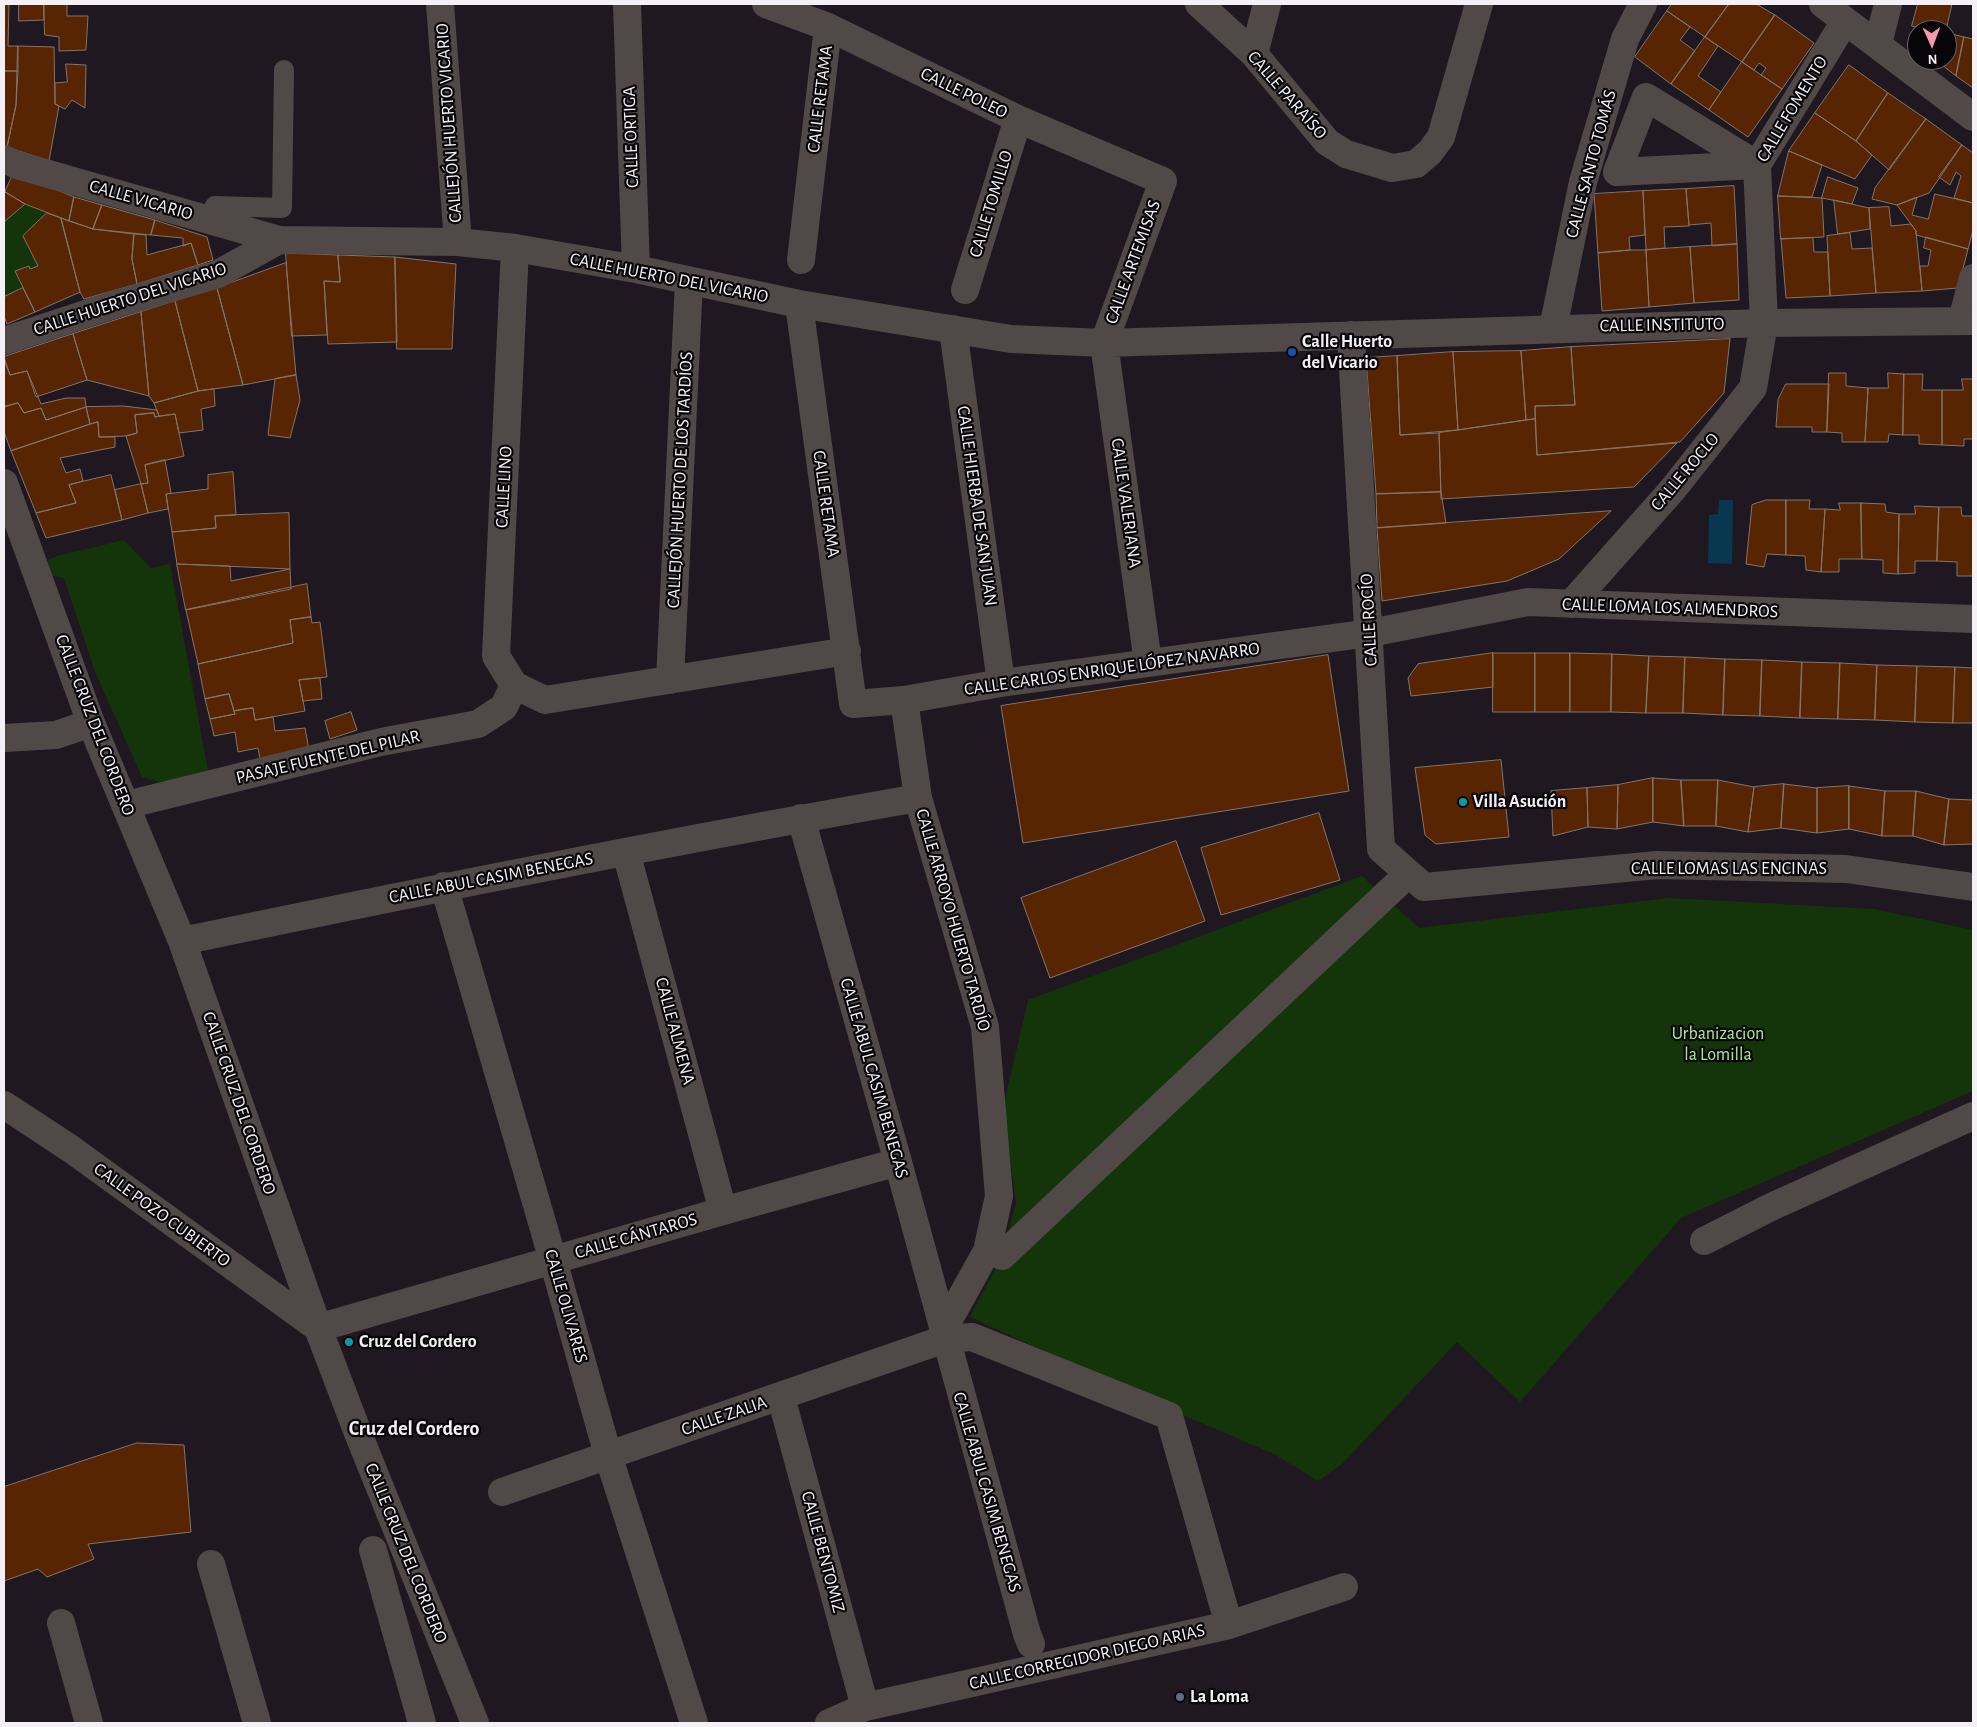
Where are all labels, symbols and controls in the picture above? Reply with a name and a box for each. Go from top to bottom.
north arrow [1907,20,1957,70]
street label: CALLEJÓN HUERTO VICARIO [431,23,467,223]
street label: CALLE RETAMA [803,44,837,154]
street label: CALLE PARAÍSO [1243,46,1331,144]
street label: CALLE FOMENTO [1752,52,1832,166]
text: N [1927,52,1938,66]
street label: CALLE POLEO [917,63,1011,123]
street label: CALLE ORTIGA [618,86,644,188]
street label: CALLE SANTO TOMÁS [1561,88,1621,240]
street label: CALLE TOMILLO [964,148,1018,260]
street label: CALLE VICARIO [87,175,195,225]
street label: CALLE ARTEMISAS [1101,197,1165,327]
street label: CALLE HUERTO DEL VICARIO [568,248,770,308]
street label: CALLE HUERTO DEL VICARIO [31,258,229,340]
street label: CALLE INSTITUTO [1599,313,1725,337]
place label: Calle Huerto del Vicario [1302,331,1392,374]
marker: Calle Huerto del Vicario [1286,346,1298,358]
street label: CALLEJÓN HUERTO DE LOS TARDÍOS [662,351,698,609]
street label: CALLE HIERBA DE SAN JUAN [952,405,1002,607]
street label: CALLE ROCLO [1646,429,1724,515]
street label: CALLE VALERIANA [1106,437,1146,569]
street label: CALLE LINO [491,445,517,529]
street label: CALLE RETAMA [808,449,844,559]
street label: CALLE ROCÍO [1356,573,1382,667]
street label: CALLE LOMA LOS ALMENDROS [1561,593,1779,623]
street label: CALLE CRUZ DEL CORDERO [50,631,140,819]
street label: CALLE CARLOS ENRIQUE LÓPEZ NAVARRO [963,638,1261,700]
street label: PASAJE FUENTE DEL PILAR [234,725,422,789]
place label: Villa Asución [1473,791,1566,813]
marker: Villa Asución [1457,796,1469,808]
street label: CALLE ARROYO HUERTO TARDÍO [911,806,995,1034]
street label: CALLE ABUL CASIM BENEGAS [387,848,595,908]
street label: CALLE LOMAS LAS ENCINAS [1631,858,1827,880]
street label: CALLE ALMENA [650,975,700,1087]
street label: CALLE ABUL CASIM BENEGAS [835,975,913,1181]
street label: CALLE CRUZ DEL CORDERO [198,1009,280,1197]
park label: Urbanizacion la Lomilla [1672,1023,1764,1066]
street label: CALLE POZO CUBIERTO [89,1158,235,1272]
street label: CALLE CÁNTAROS [572,1208,700,1264]
street label: CALLE OLIVARES [539,1247,593,1365]
place label: Cruz del Cordero [359,1331,477,1353]
marker: Cruz del Cordero [343,1336,355,1348]
street label: CALLE ABUL CASIM BENEGAS [948,1389,1026,1595]
street label: CALLE ZALIA [678,1391,770,1441]
district label: Cruz del Cordero [349,1417,479,1441]
street label: CALLE CRUZ DEL CORDERO [360,1460,452,1646]
street label: CALLE BENTOMIZ [796,1489,850,1615]
street label: CALLE CORREGIDOR DIEGO ARIAS [967,1619,1207,1695]
place label: La Loma [1190,1686,1249,1708]
marker: La Loma [1174,1691,1186,1703]

